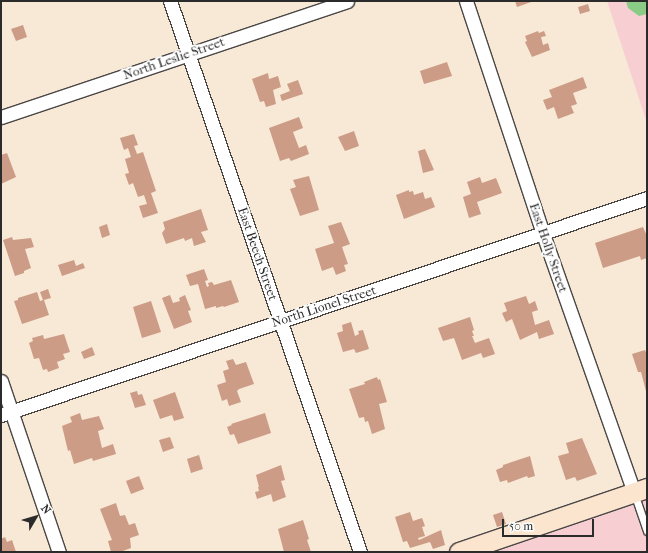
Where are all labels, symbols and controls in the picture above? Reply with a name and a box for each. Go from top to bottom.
street label: North Leslie Street [121,34,227,84]
street label: East Holly Street [525,201,571,295]
street label: East Beech Street [234,205,280,303]
street label: North Lionel Street [270,283,378,331]
north arrow [16,497,56,537]
text: N [38,502,54,517]
scale bar [504,511,596,537]
text: 50 m [509,519,533,533]

